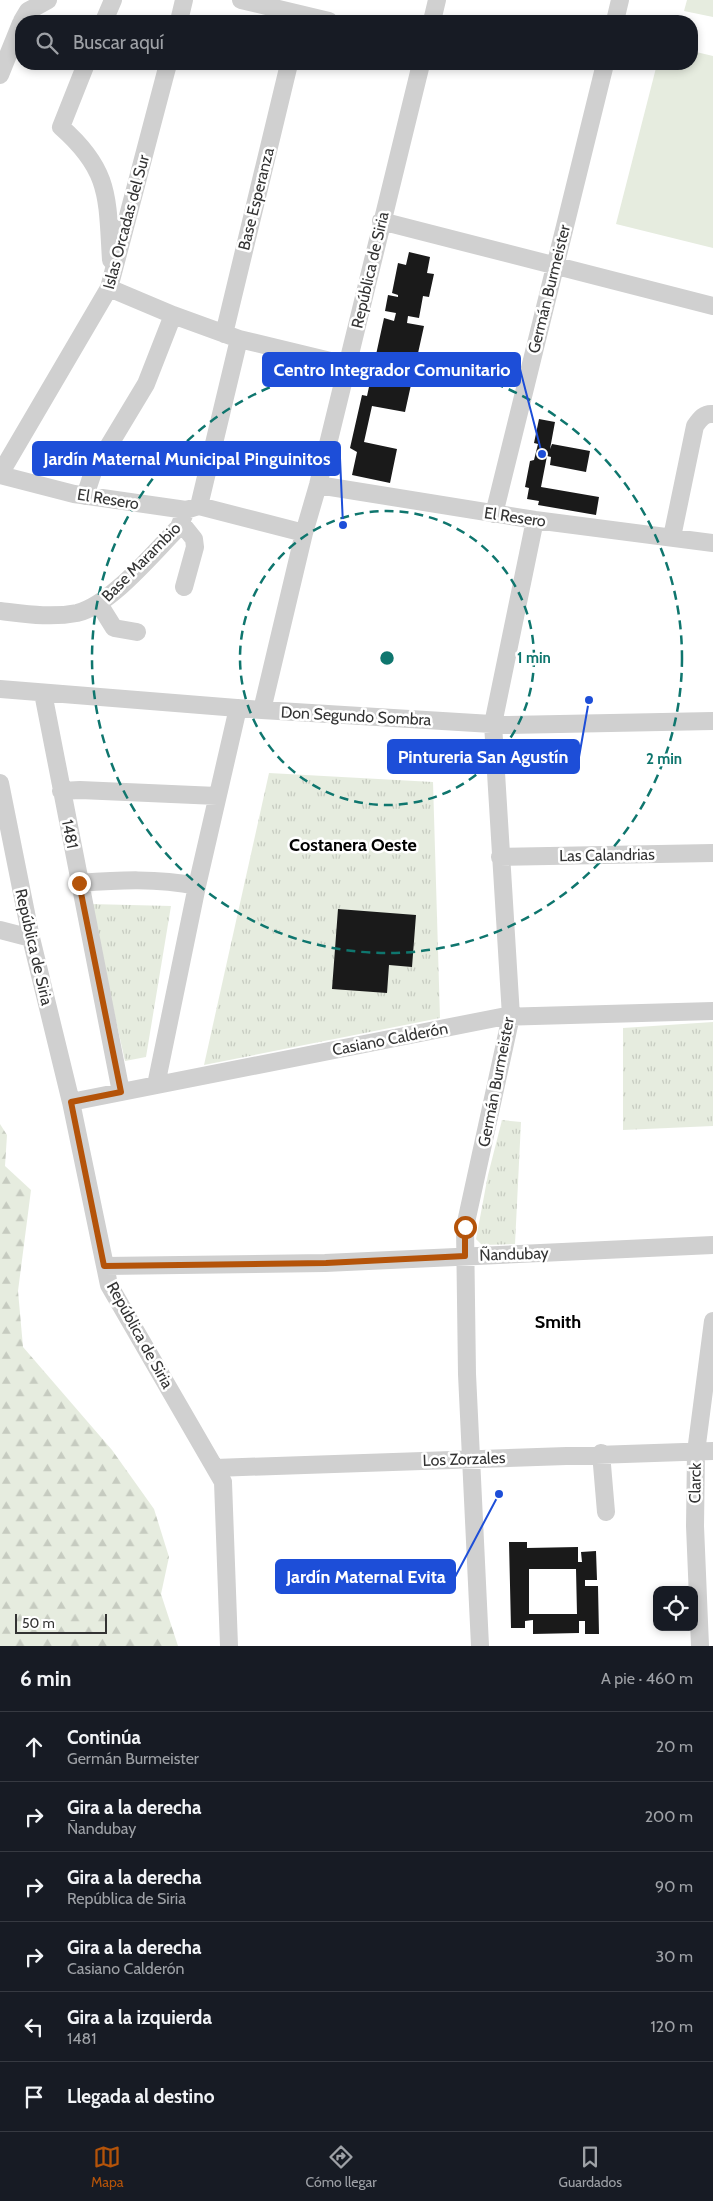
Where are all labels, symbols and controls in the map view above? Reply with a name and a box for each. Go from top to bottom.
search box [15,15,698,70]
icon: search [33,29,61,57]
text: Buscar aquí [73,31,164,54]
street label: Base Esperanza [234,145,278,252]
street label: Islas Orcadas del Sur [99,152,153,291]
street label: República de Siria [347,210,393,330]
street label: Germán Burmeister [524,222,574,355]
callout: Centro Integrador Comunitario [263,353,520,386]
text: Centro Integrador Comunitario [273,359,511,381]
callout: Jardín Maternal Municipal Pinguinitos [33,442,340,475]
text: Jardín Maternal Municipal Pinguinitos [42,448,331,470]
street label: El Resero [76,485,140,513]
street label: El Resero [483,503,547,531]
street label: Base Marambio [98,518,185,605]
centre of rings [378,649,396,667]
text: 1 min [517,649,551,667]
street label: Don Segundo Sombra [280,703,432,729]
callout: Pintureria San Agustín [388,740,579,773]
text: Pintureria San Agustín [398,746,568,768]
text: 2 min [646,750,682,768]
street label: 1481 [58,818,82,850]
district label: Costanera Oeste [289,834,417,856]
street label: Las Calandrias [559,845,655,865]
route end [68,872,91,895]
street label: República de Siria [11,887,57,1007]
street label: Germán Burmeister [474,1015,518,1149]
street label: Casiano Calderón [331,1018,450,1060]
route start [454,1216,477,1239]
street label: Ñandubay [479,1243,549,1265]
street label: República de Siria [103,1278,177,1392]
district label: Smith [535,1311,581,1333]
street label: Los Zorzales [422,1448,506,1470]
street label: Clarck [685,1462,705,1503]
callout: Jardín Maternal Evita [276,1560,455,1593]
text: Jardín Maternal Evita [285,1566,446,1588]
map controls [653,1586,698,1631]
button: locate [653,1586,698,1631]
scale bar [15,1611,108,1634]
text: 50 m [22,1614,55,1632]
text: 6 min [20,1666,71,1691]
text: A pie · 460 m [601,1669,693,1688]
text: Continúa [67,1726,141,1749]
icon: ahead [20,1733,48,1761]
text: 20 m [656,1737,693,1756]
text: Germán Burmeister [67,1749,199,1768]
text: Gira a la derecha [67,1796,202,1819]
icon: right [20,1803,48,1831]
text: 200 m [645,1807,693,1826]
text: Ñandubay [67,1819,136,1838]
text: Gira a la derecha [67,1866,202,1889]
icon: right [20,1873,48,1901]
text: 90 m [655,1877,693,1896]
text: República de Siria [67,1889,186,1908]
text: Gira a la derecha [67,1936,202,1959]
icon: right [20,1943,48,1971]
text: 30 m [656,1947,693,1966]
text: Casiano Calderón [67,1959,184,1978]
text: Gira a la izquierda [67,2006,212,2029]
icon: left [20,2013,48,2041]
text: 120 m [651,2017,693,2036]
text: 1481 [67,2029,96,2048]
icon: arrive [20,2083,48,2111]
text: Llegada al destino [67,2085,214,2108]
tab: Mapa [91,2143,124,2191]
tab: Cómo llegar [306,2143,377,2191]
tab: Guardados [559,2143,622,2191]

